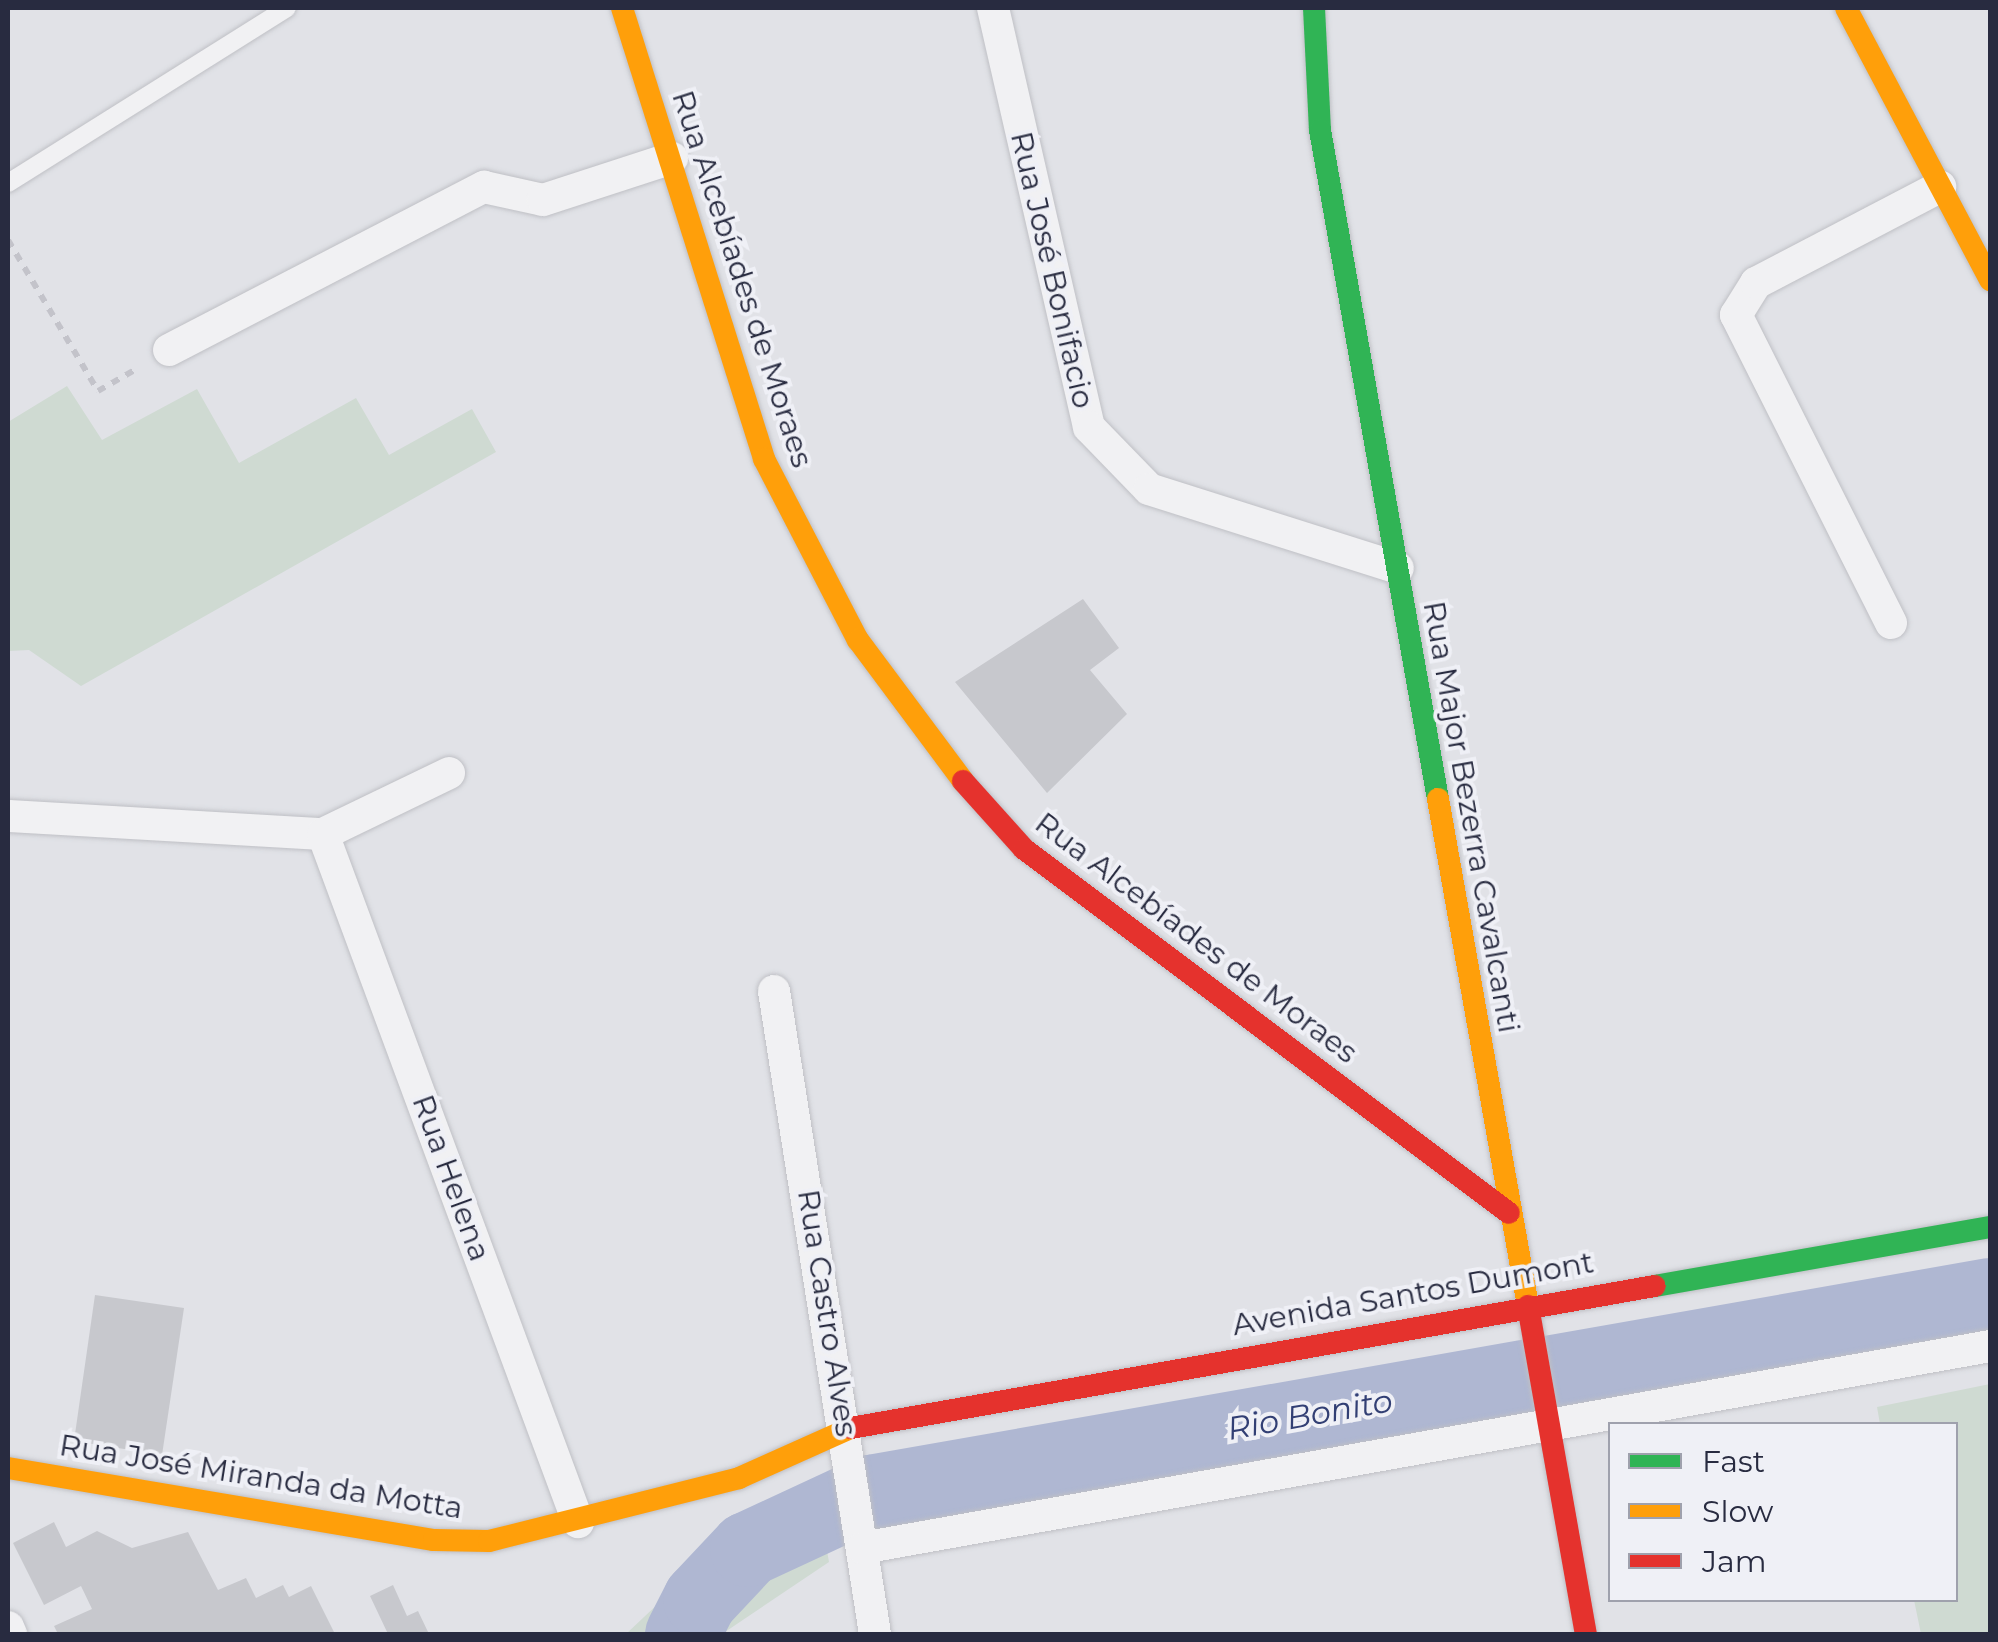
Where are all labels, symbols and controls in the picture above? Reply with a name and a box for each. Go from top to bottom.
street label: Rua Alcebíades de Moraes [664,86,820,472]
street label: Rua José Bonifacio [1003,128,1101,412]
street label: Rua Major Bezerra Cavalcanti [1415,598,1527,1036]
street label: Rua Alcebíades de Moraes [1028,805,1364,1071]
street label: Rua Helena [404,1090,498,1266]
street label: Rua Castro Alves [790,1187,864,1439]
street label: Avenida Santos Dumont [1230,1244,1596,1344]
water label: Rio Bonito [1224,1382,1396,1448]
legend [1608,1422,1958,1602]
street label: Rua José Miranda da Motta [57,1427,465,1527]
text: Fast [1702,1443,1765,1480]
text: Slow [1702,1493,1773,1530]
text: Jam [1702,1543,1767,1580]

